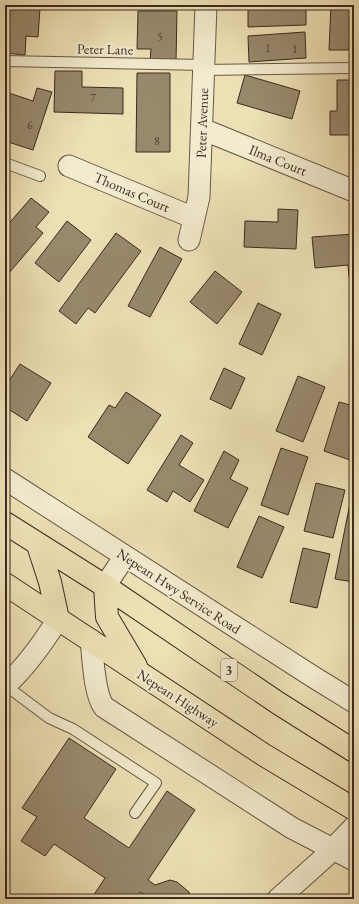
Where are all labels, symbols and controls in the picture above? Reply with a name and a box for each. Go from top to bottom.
house number: 5 [157,28,163,44]
street label: Peter Lane [77,40,134,59]
house number: 1 [265,40,271,56]
house number: 1 [292,41,298,57]
street label: Peter Avenue [192,87,212,158]
house number: 7 [90,90,96,106]
house number: 6 [27,117,33,133]
house number: 8 [154,133,160,149]
street label: Ilma Court [246,140,310,180]
street label: Thomas Court [91,168,173,216]
street label: Nepean Hwy Service Road [114,544,245,638]
road number: 3 [221,659,237,681]
street label: Nepean Highway [134,665,223,732]

